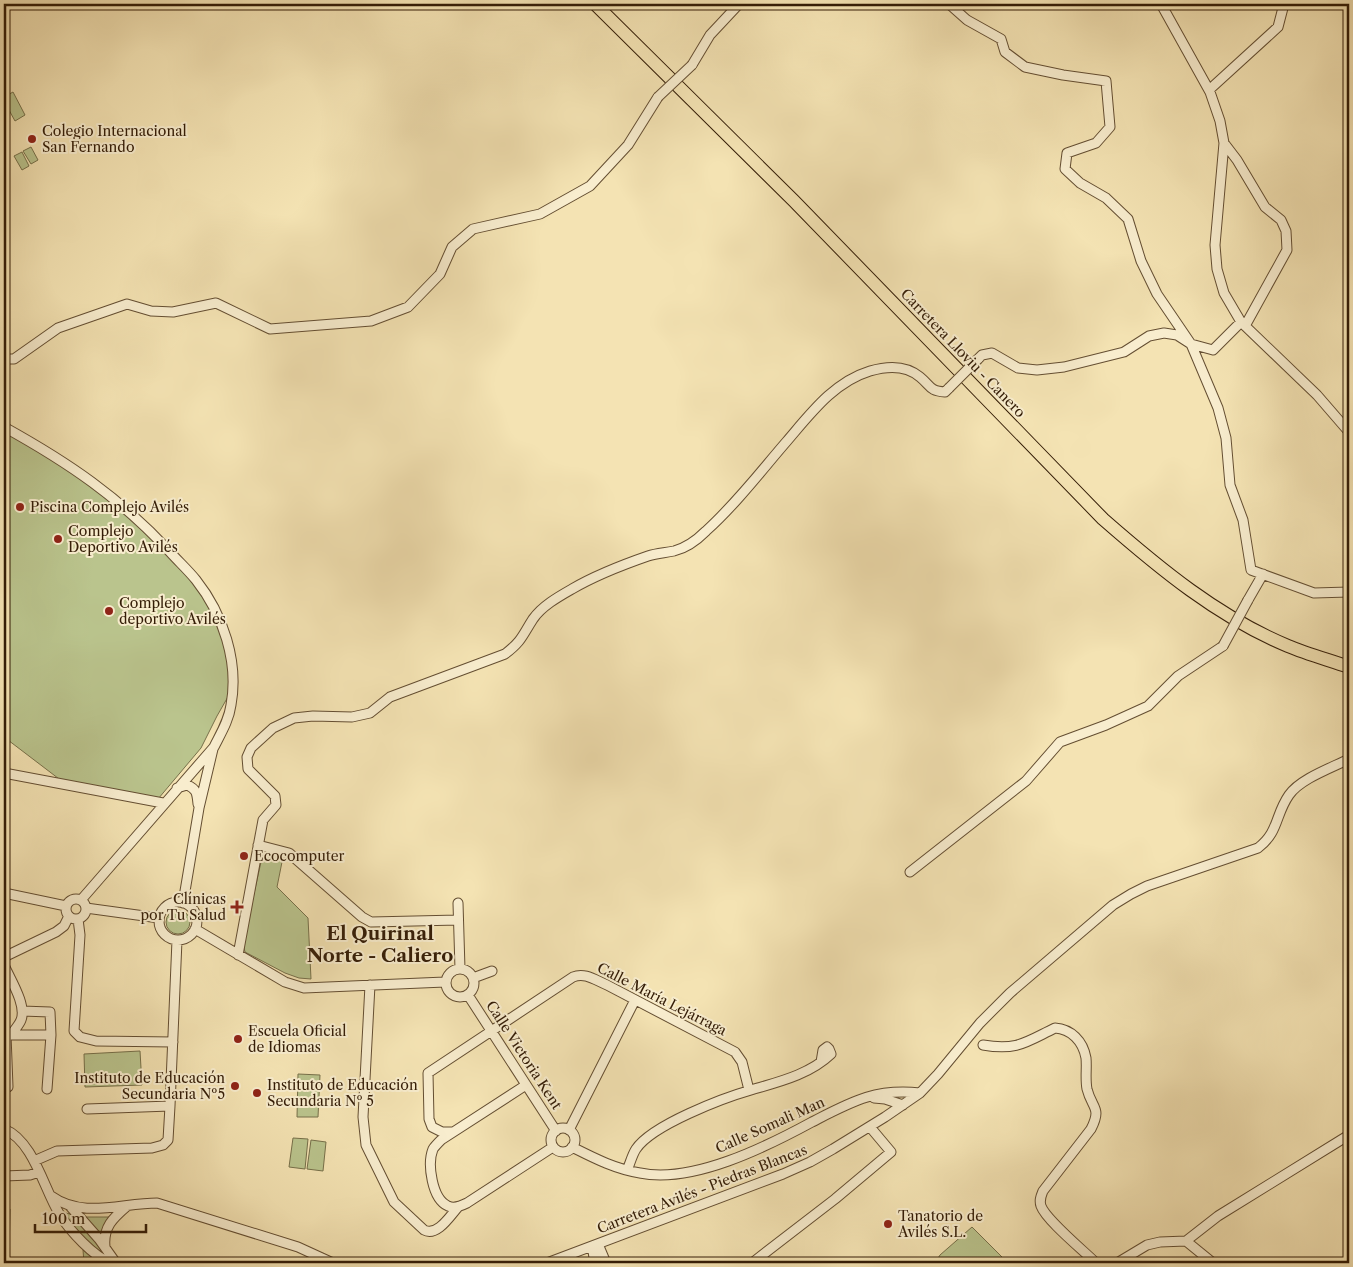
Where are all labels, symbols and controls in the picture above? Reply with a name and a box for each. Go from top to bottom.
place label: Colegio Internacional San Fernando [42,122,187,156]
marker: Colegio Internacional San Fernando [26,133,38,145]
street label: Carretera Lloviu - Canero [897,285,1029,421]
place label: Piscina Complejo Avilés [30,498,189,516]
marker: Piscina Complejo Avilés [14,501,26,513]
place label: Complejo Deportivo Avilés [68,522,178,556]
marker: Complejo Deportivo Avilés [52,533,64,545]
place label: Complejo deportivo Avilés [119,594,226,628]
marker: Complejo deportivo Avilés [103,605,115,617]
place label: Ecocomputer [254,847,345,865]
marker: Ecocomputer [238,850,250,862]
place label: Clínicas por Tu Salud [140,890,226,924]
marker: Clínicas por Tu Salud [230,900,244,914]
district label: El Quirinal Norte - Caliero [307,922,453,967]
street label: Calle María Lejárraga [594,959,730,1040]
street label: Calle Victoria Kent [482,997,566,1113]
place label: Escuela Oficial de Idiomas [248,1022,346,1056]
marker: Escuela Oficial de Idiomas [232,1033,244,1045]
place label: Instituto de Educación Secundaria Nº5 [74,1069,225,1103]
place label: Instituto de Educación Secundaria Nº 5 [267,1076,418,1110]
marker: Instituto de Educación Secundaria Nº5 [229,1080,241,1092]
marker: Instituto de Educación Secundaria Nº 5 [251,1087,263,1099]
street label: Calle Somali Man [713,1093,828,1157]
street label: Carretera Avilés - Piedras Blancas [594,1141,810,1237]
scale bar [35,1202,146,1234]
place label: Tanatorio de Avilés S.L. [897,1207,983,1241]
text: 100 m [42,1209,85,1228]
marker: Tanatorio de Avilés S.L. [882,1218,894,1230]

